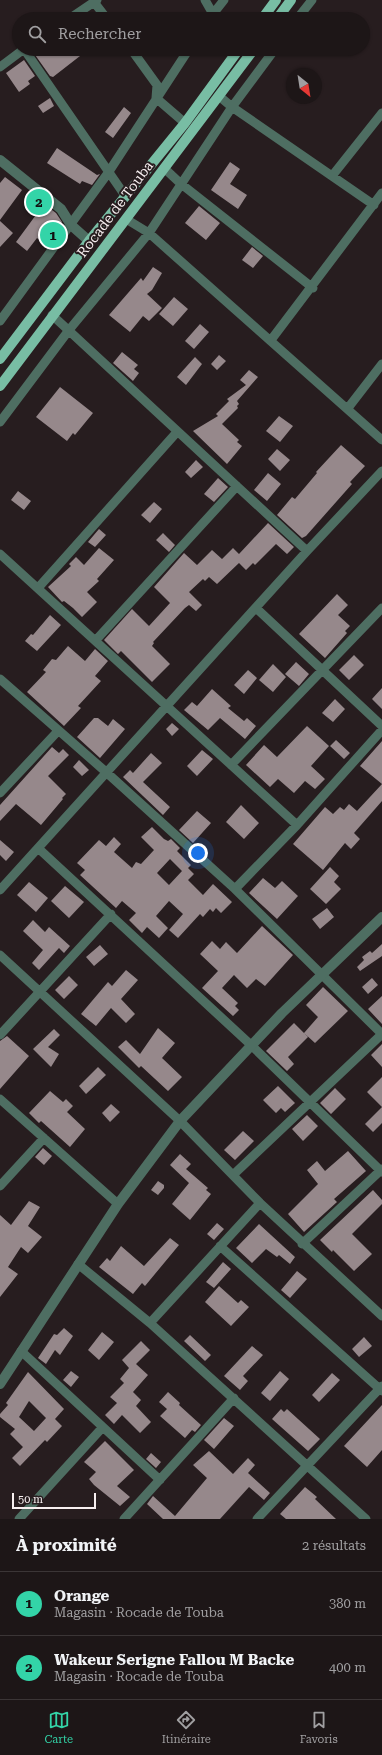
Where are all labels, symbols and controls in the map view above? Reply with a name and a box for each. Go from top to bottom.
search box [12,12,370,56]
icon: search [26,23,48,45]
text: Rechercher [58,25,141,43]
north arrow [286,68,322,104]
street label: Rocade de Touba [74,158,157,260]
pin: 2 [26,187,52,217]
pin: 1 [40,220,66,250]
your location [188,843,208,863]
scale bar [12,1491,96,1510]
text: 50 m [18,1493,43,1506]
text: À proximité [16,1535,117,1555]
text: 2 résultats [302,1538,366,1553]
text: Orange [54,1587,109,1605]
text: 1 [25,1596,33,1611]
text: 380 m [329,1596,366,1611]
text: Magasin · Rocade de Touba [54,1605,224,1620]
text: Wakeur Serigne Fallou M Backe [54,1651,294,1669]
text: 2 [25,1660,33,1675]
text: 400 m [329,1660,366,1675]
text: Magasin · Rocade de Touba [54,1669,224,1684]
tab: Carte [44,1709,73,1746]
tab: Itinéraire [162,1709,211,1746]
tab: Favoris [300,1709,338,1746]

